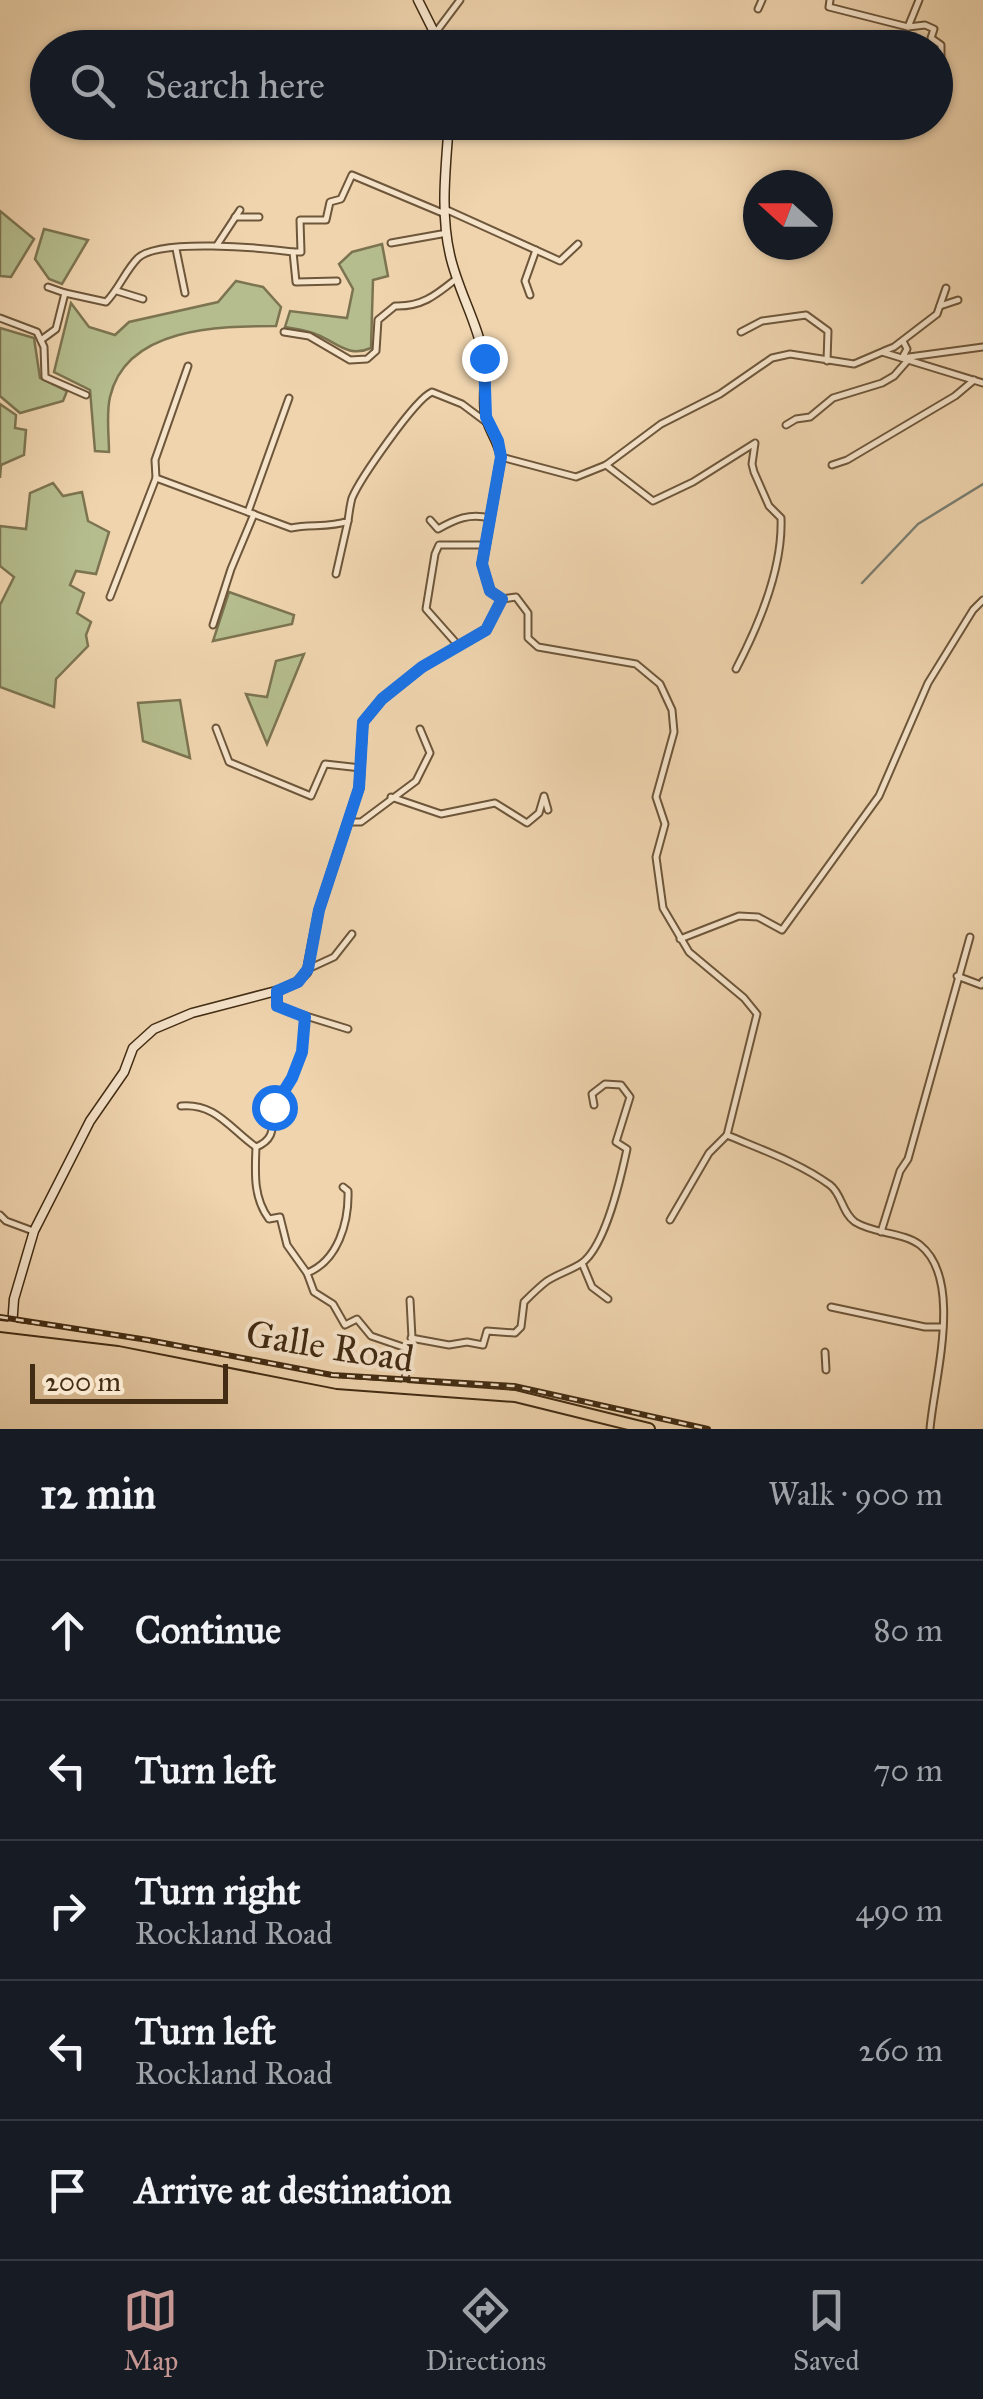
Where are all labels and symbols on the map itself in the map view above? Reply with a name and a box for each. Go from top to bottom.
north arrow [743,170,833,260]
route end [462,336,508,382]
route start [252,1085,298,1131]
street label: Galle Road [243,1310,417,1382]
scale bar [30,1359,228,1404]

